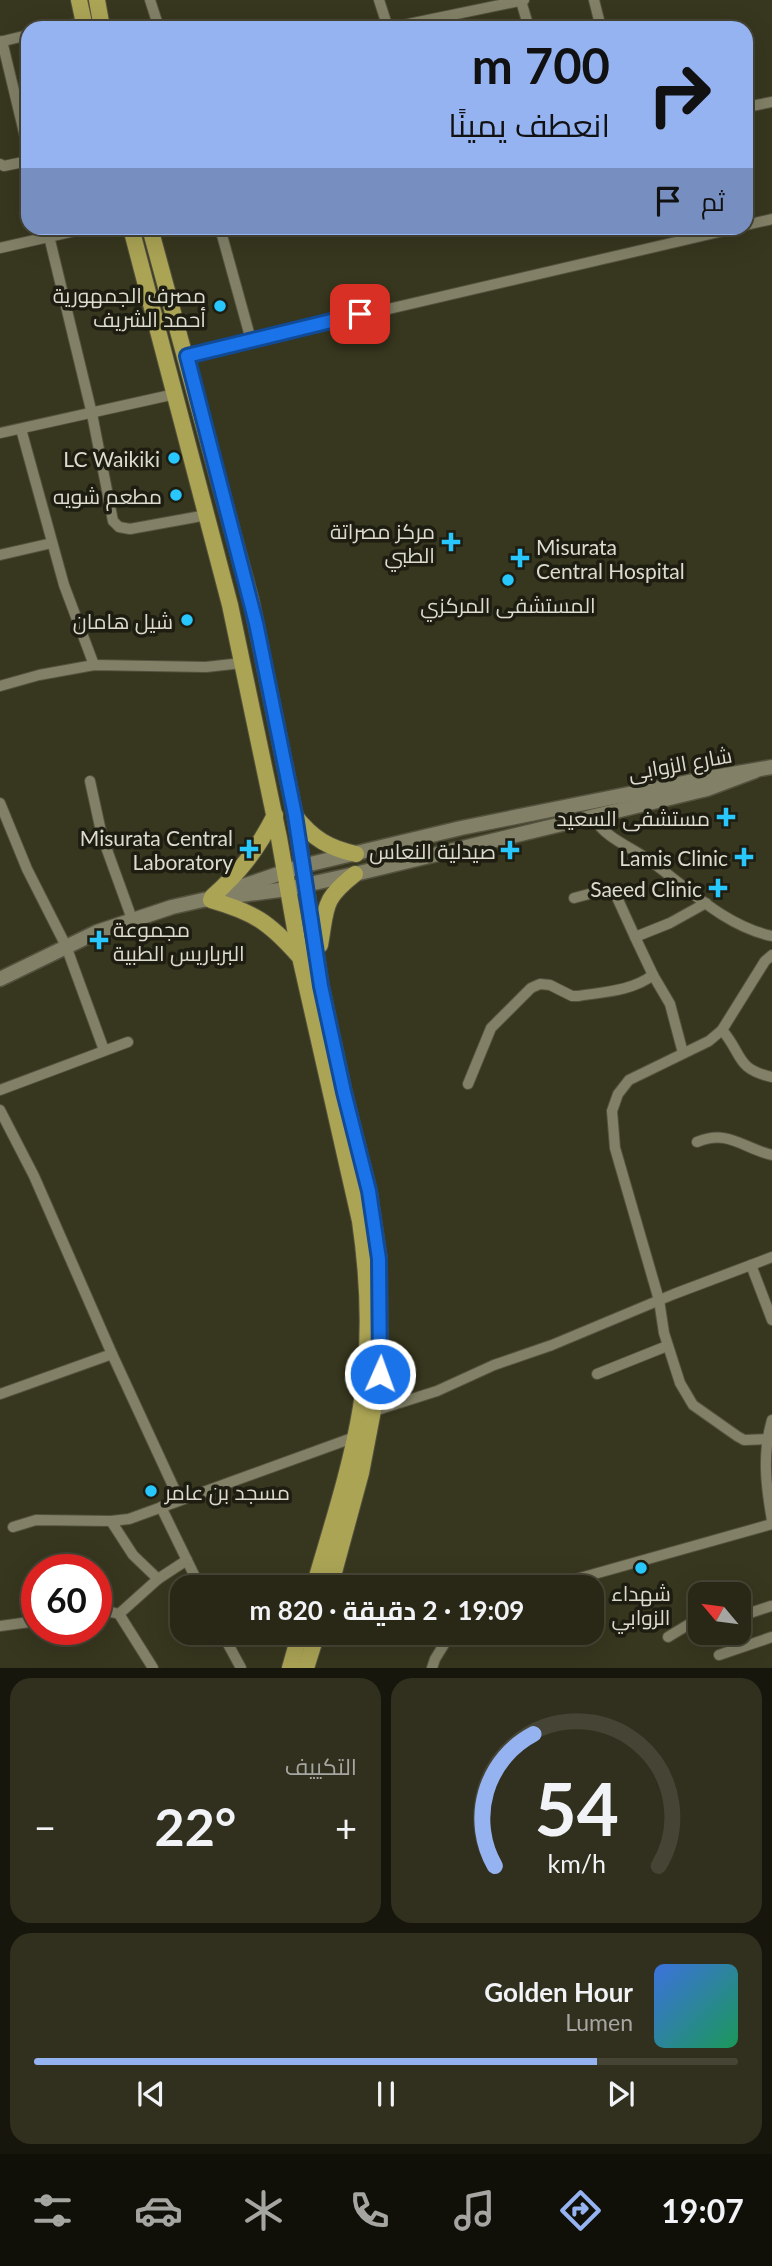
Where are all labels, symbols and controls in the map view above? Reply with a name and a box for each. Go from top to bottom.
text: 700 m [472,36,610,94]
icon: right [634,49,725,140]
text: انعطف يمينًا [448,105,610,144]
icon: arrive [649,182,687,220]
text: ثم [701,185,725,217]
place label: مصرف الجمهورية أحمد الشريف [53,282,206,332]
pin [330,284,390,344]
icon: arrive [341,295,379,333]
marker: مصرف الجمهورية أحمد الشريف [212,298,228,314]
place label: LC Waikiki [63,446,160,471]
marker: LC Waikiki [166,450,182,466]
place label: مطعم شويه [53,483,162,511]
marker: مطعم شويه [168,487,184,503]
place label: مركز مصراتة الطبي [330,518,435,572]
marker: مركز مصراتة الطبي [441,532,461,552]
place label: Misurata Central Hospital [536,534,685,583]
marker: Misurata Central Hospital [510,548,530,568]
marker: المستشفى المركزي [500,572,516,588]
place label: المستشفى المركزي [420,592,596,622]
place label: شيل هامان [73,608,173,635]
marker: شيل هامان [179,612,195,628]
street label: شارع الزوابى [626,742,734,787]
place label: مستشفى السعيد [557,805,710,832]
marker: مستشفى السعيد [716,807,736,827]
place label: Misurata Central Laboratory [80,825,233,874]
place label: صيدلية النعاس [369,838,496,865]
marker: Misurata Central Laboratory [239,839,259,859]
marker: صيدلية النعاس [502,842,518,858]
place label: Lamis Clinic [619,845,728,870]
marker: Lamis Clinic [734,847,754,867]
place label: Saeed Clinic [590,876,702,901]
marker: Saeed Clinic [708,878,728,898]
place label: مجموعة البرباريس الطبية [113,916,245,967]
marker: مجموعة البرباريس الطبية [91,932,107,948]
position arrow [343,1337,417,1411]
place label: مسجد بن عامر [164,1479,290,1506]
marker: مسجد بن عامر [143,1483,159,1499]
speed limit sign: 60 [21,1554,112,1645]
marker: شهداء الزوابي [633,1560,649,1576]
place label: شهداء الزوابي [611,1580,671,1634]
north arrow [688,1582,751,1645]
map controls [688,1582,751,1645]
text: 19:09 · 2 دقيقة · 820 m [250,1594,524,1626]
text: التكييف [285,1752,357,1780]
text: 54 [534,1765,619,1853]
text: 22° [155,1795,236,1857]
text: − [34,1804,56,1850]
text: + [335,1804,357,1850]
text: km/h [547,1848,606,1878]
text: Golden Hour [484,1976,633,2008]
text: Lumen [565,2008,633,2036]
icon: previous [132,2075,170,2113]
icon: pause [367,2075,405,2113]
icon: next [602,2075,640,2113]
icon: filters [28,2186,77,2235]
icon: car [134,2186,183,2235]
icon: climate [239,2186,288,2235]
icon: phone [345,2186,394,2235]
icon: music [450,2186,499,2235]
icon: directions [556,2186,605,2235]
text: 19:07 [661,2191,744,2230]

